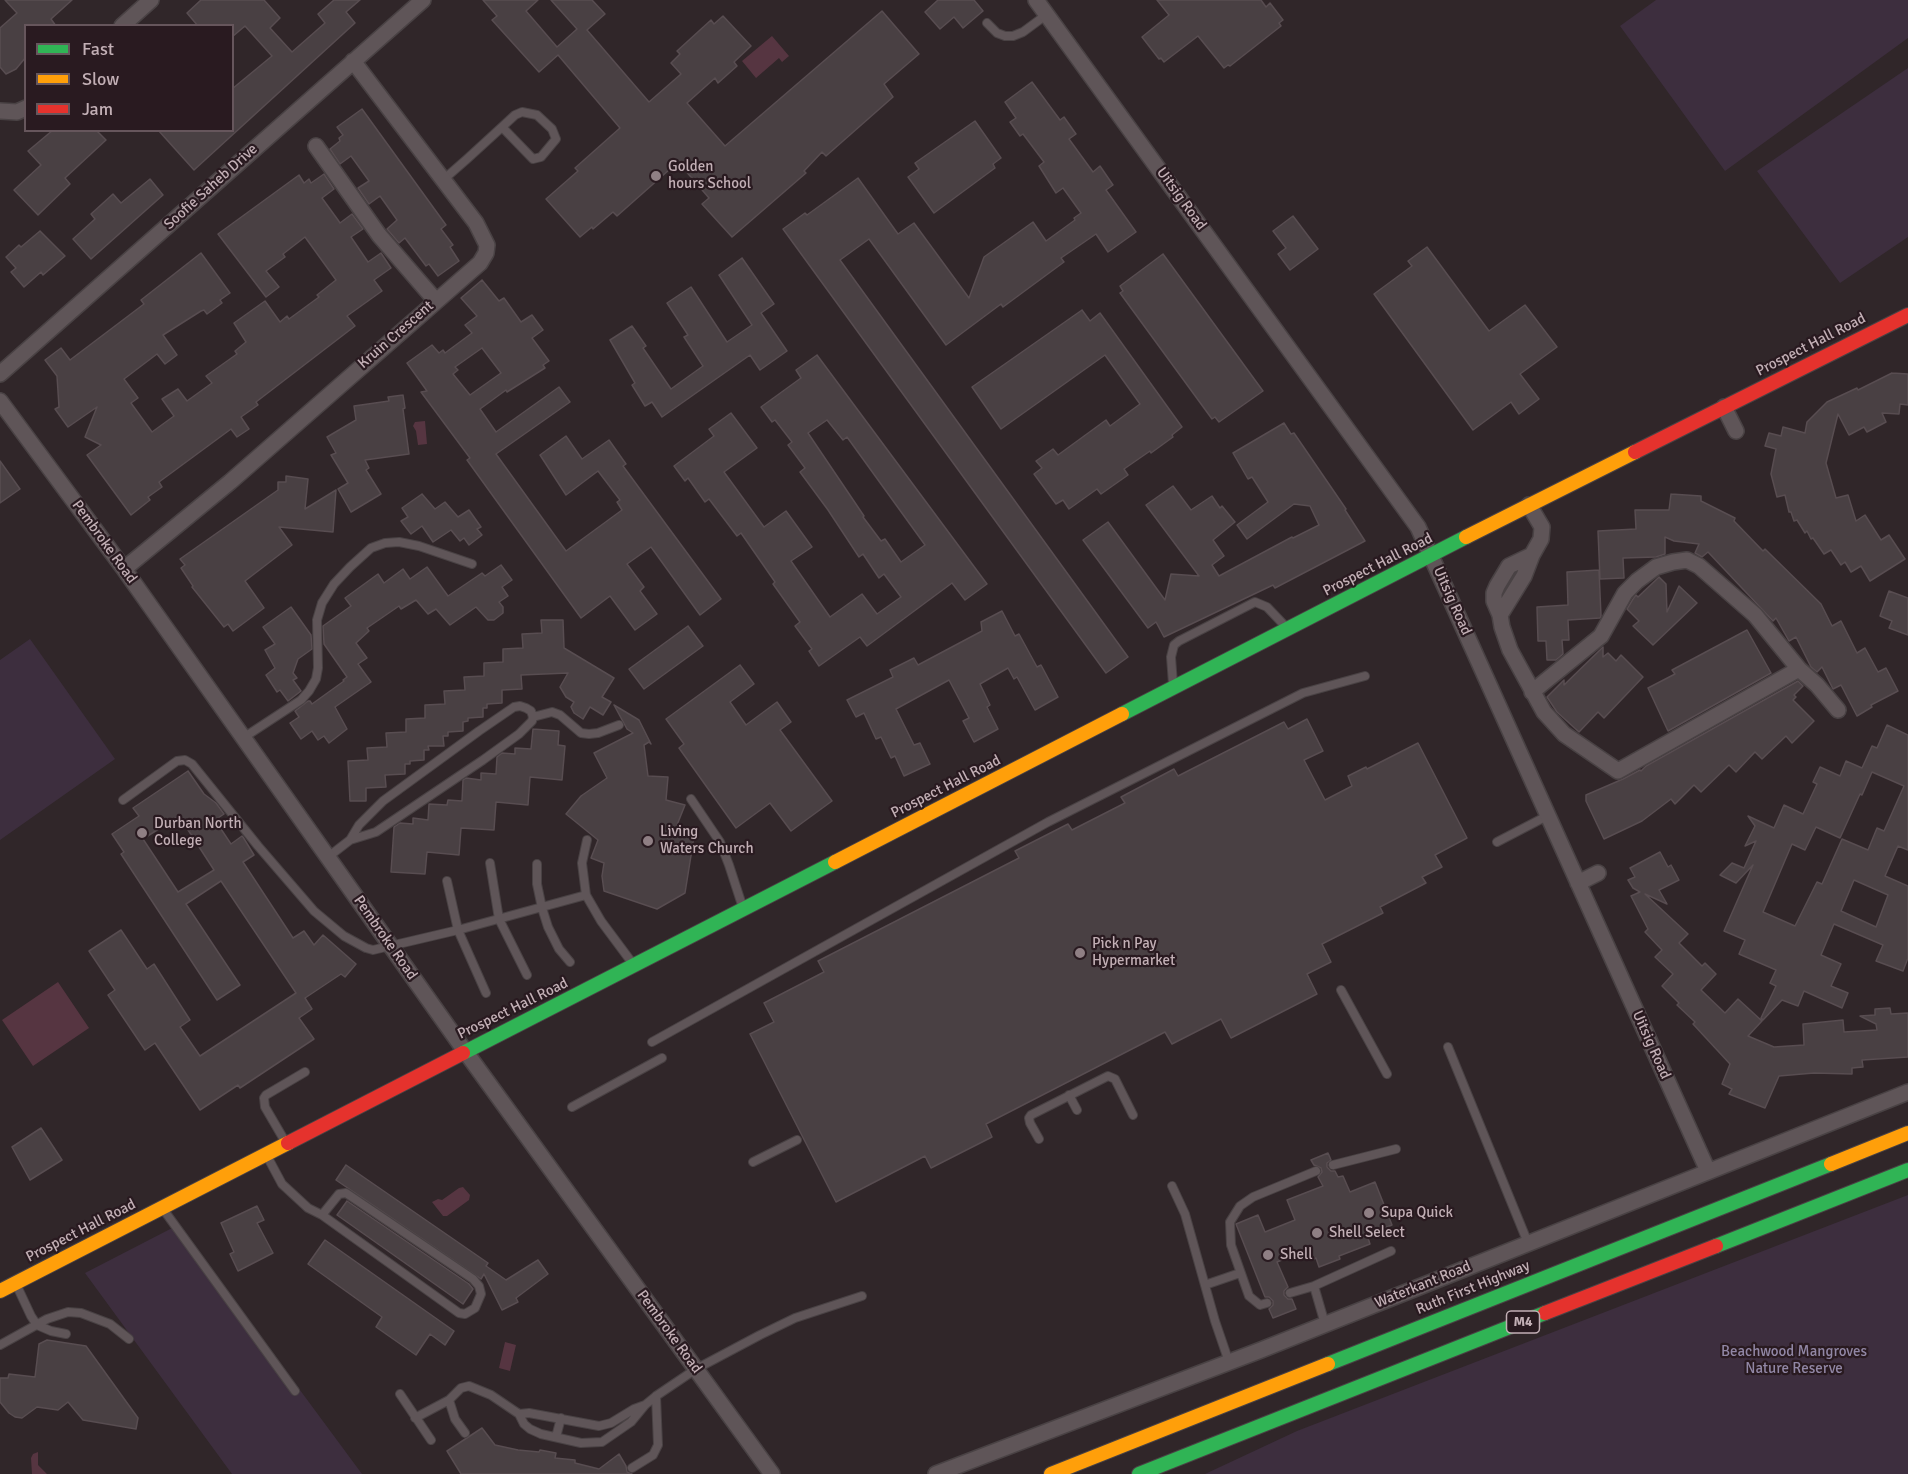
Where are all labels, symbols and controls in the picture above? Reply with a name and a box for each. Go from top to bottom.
legend [24,24,234,132]
text: Fast [82,38,114,60]
text: Slow [82,68,119,90]
text: Jam [82,98,113,120]
street label: Soofie Saheb Drive [160,140,262,234]
place label: Golden hours School [668,158,751,193]
street label: Uitsig Road [1152,164,1210,234]
marker: Golden hours School [649,169,663,183]
street label: Kruin Crescent [354,297,438,373]
street label: Prospect Hall Road [1753,310,1869,380]
street label: Pembroke Road [68,497,140,587]
street label: Prospect Hall Road [1320,530,1436,600]
street label: Uitsig Road [1429,564,1475,638]
street label: Prospect Hall Road [888,752,1004,822]
place label: Durban North College [154,815,242,850]
place label: Living Waters Church [660,823,754,858]
marker: Durban North College [135,826,149,840]
marker: Living Waters Church [641,834,655,848]
street label: Pembroke Road [349,892,421,984]
place label: Pick n Pay Hypermarket [1092,935,1175,970]
marker: Pick n Pay Hypermarket [1073,946,1087,960]
street label: Prospect Hall Road [455,974,571,1044]
street label: Uitsig Road [1628,1008,1674,1082]
street label: Prospect Hall Road [23,1196,139,1266]
place label: Supa Quick [1381,1204,1453,1222]
marker: Supa Quick [1362,1206,1376,1220]
place label: Shell Select [1329,1224,1405,1242]
marker: Shell Select [1310,1226,1324,1240]
place label: Shell [1280,1246,1313,1264]
marker: Shell [1261,1248,1275,1262]
street label: Ruth First Highway [1413,1257,1533,1319]
street label: Waterkant Road [1372,1258,1474,1312]
street label: Pembroke Road [633,1287,705,1377]
road number: M4 [1506,1311,1540,1333]
park label: Beachwood Mangroves Nature Reserve [1721,1343,1867,1378]

